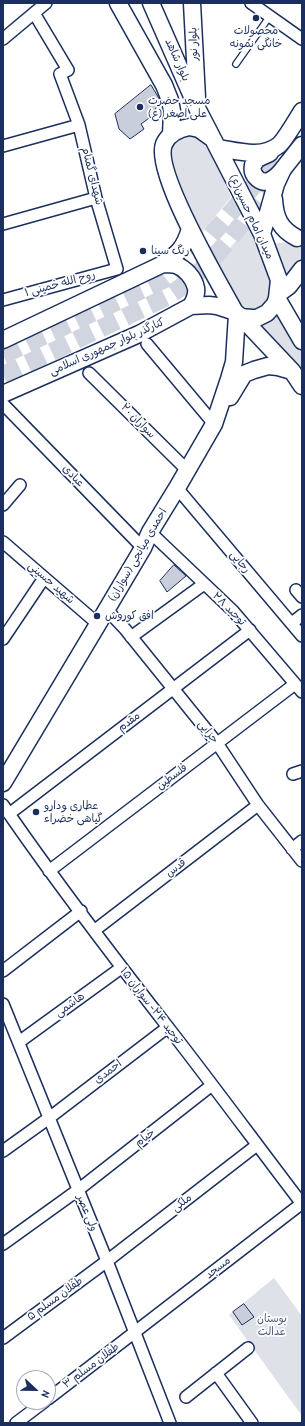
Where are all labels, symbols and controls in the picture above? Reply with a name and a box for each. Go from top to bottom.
marker: محصولات خانگی نمونه [251,13,261,23]
place label: محصولات خانگی نمونه [230,24,282,50]
street label: بلوار نور [187,27,201,61]
street label: بلوار شاهد [162,37,192,83]
place label: مسجد حضرت علی اصغر (ع) [148,94,210,120]
marker: مسجد حضرت علی اصغر (ع) [135,102,145,112]
street label: شهدای گمنام [78,146,106,206]
street label: میدان امام حسین(ع) [226,173,276,261]
place label: رنگ سینا [151,244,189,258]
marker: رنگ سینا [138,246,148,256]
street label: روح الله خمینی ۱ [23,268,97,300]
street label: کنارگذر بلوار جمهوری اسلامی [47,316,167,378]
street label: سواران ۲۰ [118,401,158,441]
street label: عبادی [59,462,87,490]
street label: احمدی میانجی (سواران) [106,506,170,604]
street label: رجایی [227,548,253,576]
street label: شهید حسینی [25,559,77,607]
street label: توحید ۲۸ [209,589,249,629]
place label: افق کوروش [105,609,154,623]
marker: افق کوروش [92,611,102,621]
street label: مقدم [115,709,143,735]
street label: جزایی [195,718,221,746]
street label: فلسطین [154,761,190,793]
place label: عطاری ودارو گیاهی خضراء [44,799,103,825]
marker: عطاری ودارو گیاهی خضراء [31,807,41,817]
street label: قدس [163,856,189,880]
street label: توحید ۲۴- سواران ۱۵ [117,965,185,1047]
street label: هاشمی [53,990,87,1020]
street label: احمدی [91,1057,125,1087]
street label: خیام [132,1126,158,1150]
street label: ملکی [169,1191,195,1215]
street label: ولی عصر [74,1193,100,1233]
street label: مسجد [203,1254,233,1282]
street label: طفلان مسلم ۵ [25,1274,85,1324]
park label: بوستان عدالت [257,1312,287,1338]
street label: طفلان مسلم ۳ [60,1341,122,1391]
north arrow [16,1370,56,1410]
text: N [39,1389,54,1399]

